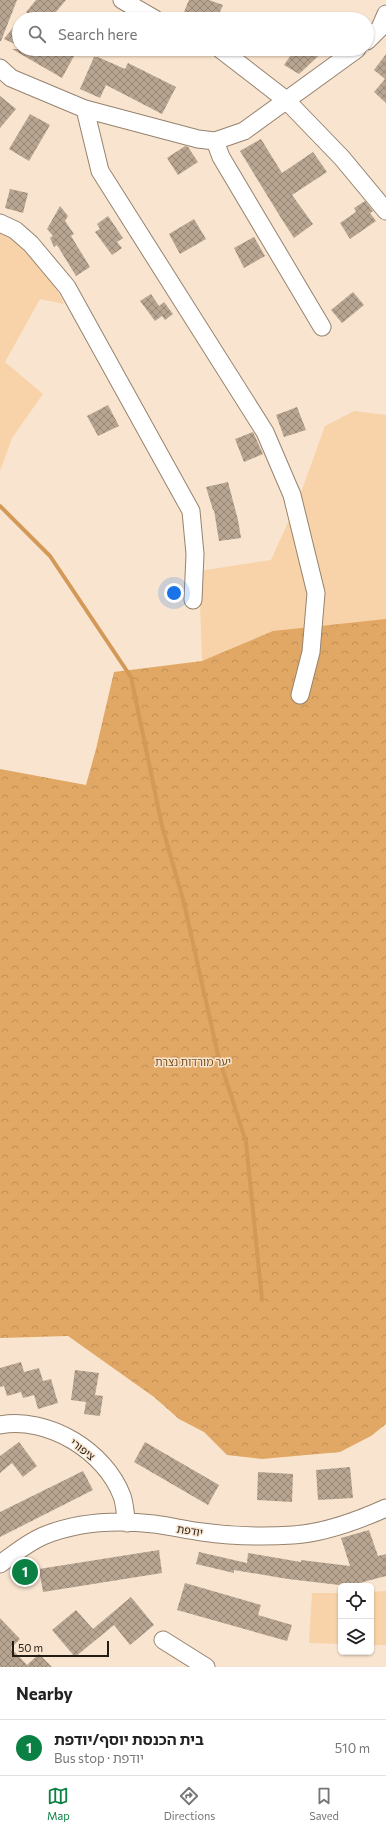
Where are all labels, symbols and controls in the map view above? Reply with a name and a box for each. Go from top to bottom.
search box [12,12,374,56]
icon: search [26,23,48,45]
text: Search here [58,25,137,43]
your location [164,583,184,603]
park label: יער מורדות נצרת [155,1055,231,1068]
street label: ציפורי [68,1435,98,1463]
street label: יודפת [176,1522,204,1538]
pin: 1 [12,1557,38,1587]
map controls [338,1583,374,1655]
button: locate [338,1583,374,1619]
button: layers [338,1619,374,1655]
scale bar [12,1639,109,1658]
text: 50 m [18,1641,43,1654]
text: Nearby [16,1683,73,1704]
text: בית הכנסת יוסף/יודפת [54,1730,204,1748]
text: 1 [26,1740,32,1756]
text: 510 m [335,1740,370,1756]
text: Bus stop · יודפת [54,1750,144,1766]
tab: Map [47,1785,70,1822]
tab: Directions [164,1785,215,1822]
tab: Saved [309,1785,339,1822]

